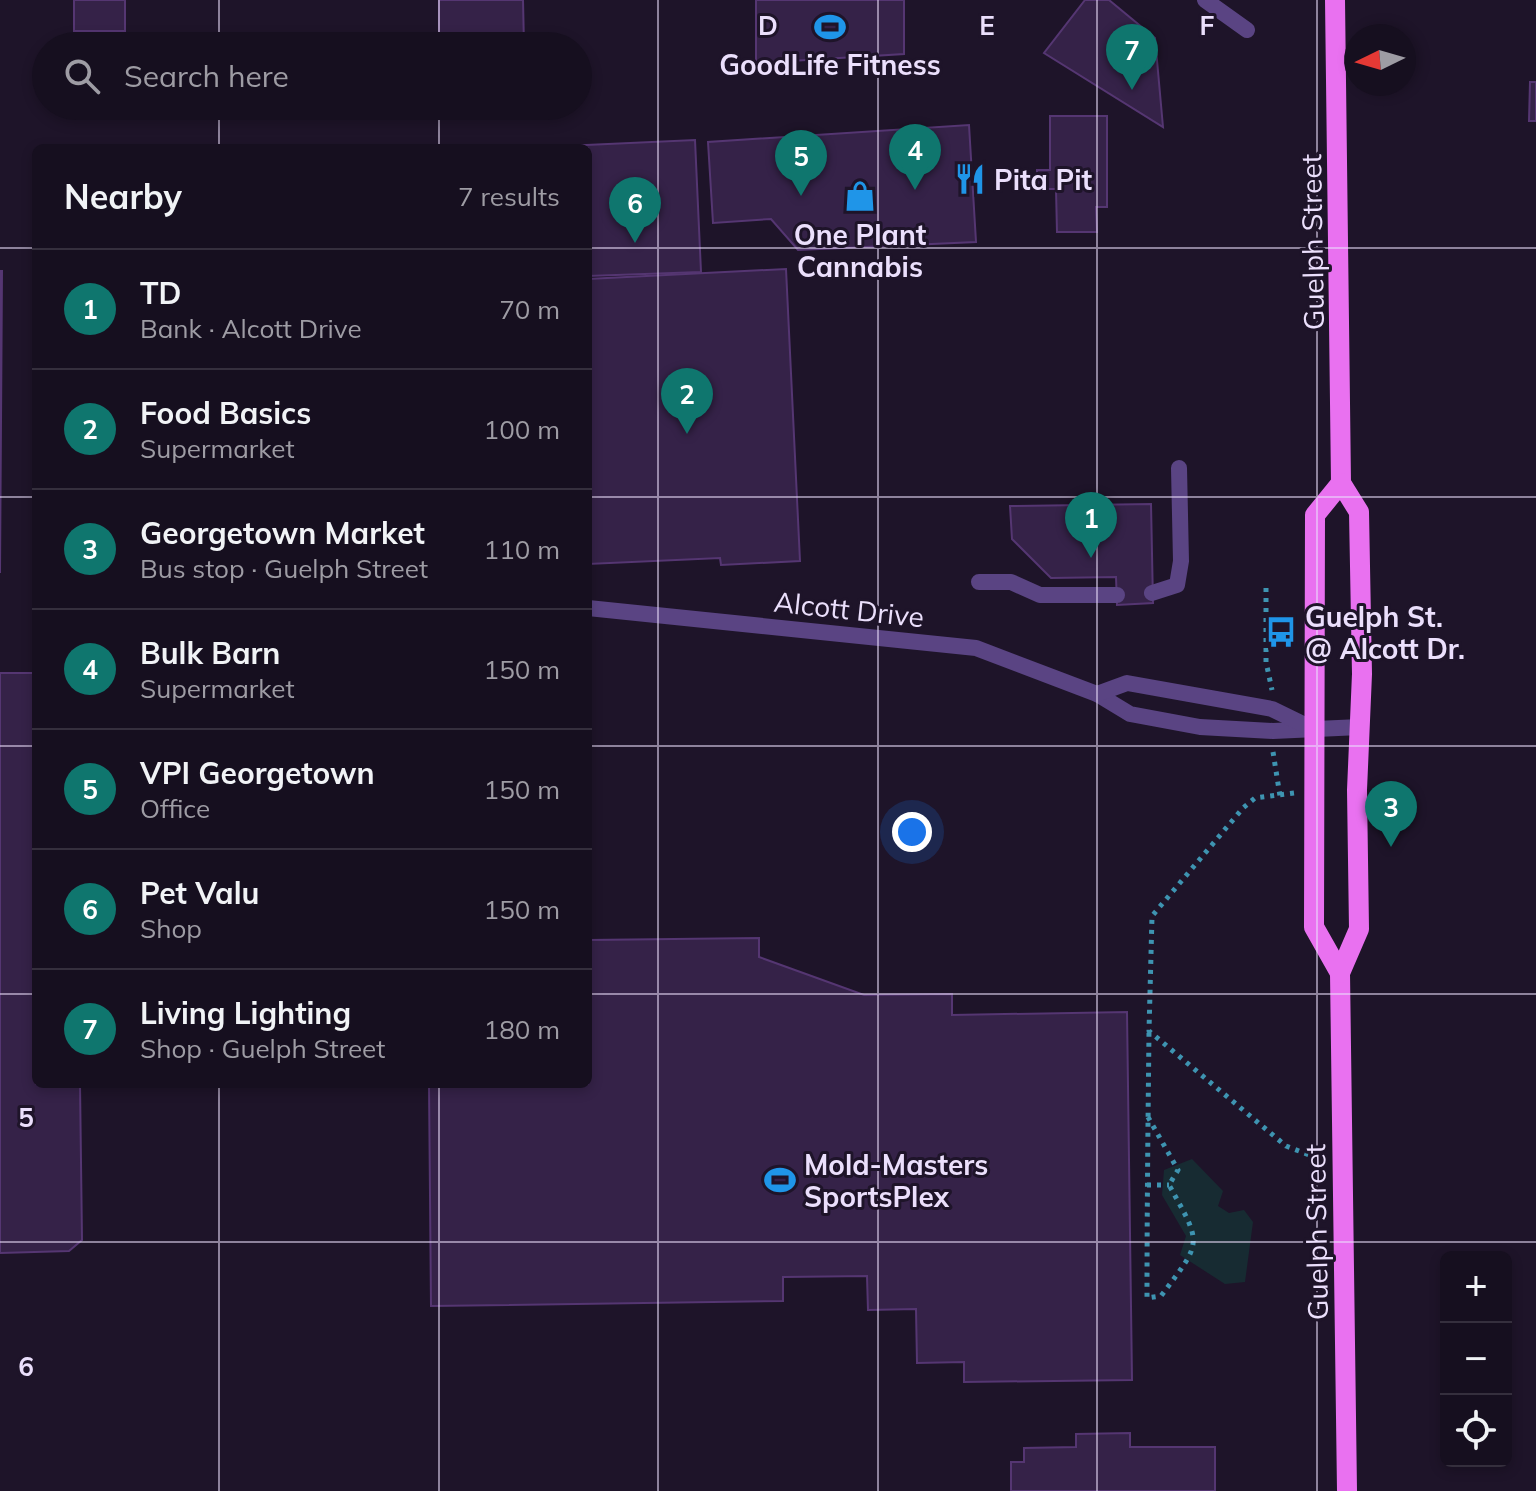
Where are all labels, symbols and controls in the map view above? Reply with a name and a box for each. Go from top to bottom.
text: D [758,9,778,42]
text: E [979,9,995,42]
text: F [1200,9,1215,42]
sports icon: GoodLife Fitness [813,10,847,44]
pin: 7 [1106,24,1158,90]
north arrow [1344,24,1416,96]
search box [32,32,592,120]
place label: GoodLife Fitness [719,47,941,82]
icon: search [60,54,104,98]
text: Search here [124,57,289,95]
pin: 4 [889,124,941,190]
pin: 5 [775,130,827,196]
street label: Guelph Street [1293,153,1331,331]
restaurant icon: Pita Pit [953,162,987,196]
place label: Pita Pit [994,162,1093,197]
text: Nearby [64,175,182,218]
pin: 6 [609,177,661,243]
shop icon: One Plant Cannabis [843,179,877,213]
text: 7 results [458,180,560,213]
place label: One Plant Cannabis [794,217,927,284]
text: TD [140,274,181,312]
text: 1 [82,293,98,326]
text: 70 m [499,293,560,326]
text: Bank · Alcott Drive [140,312,362,345]
pin: 2 [661,368,713,434]
text: Food Basics [140,394,311,432]
text: 2 [82,413,98,446]
text: 100 m [484,413,560,446]
text: Supermarket [140,432,295,465]
pin: 1 [1065,492,1117,558]
text: Georgetown Market [140,514,425,552]
text: 3 [82,533,98,566]
text: 110 m [484,533,560,566]
text: Bus stop · Guelph Street [140,552,428,585]
street label: Alcott Drive [772,584,926,634]
place label: Guelph St. @ Alcott Dr. [1305,599,1465,666]
bus stop icon: Guelph St. @ Alcott Dr. [1264,615,1298,649]
text: Bulk Barn [140,634,280,672]
text: 4 [82,653,98,686]
text: 150 m [484,653,560,686]
text: Supermarket [140,672,295,705]
text: VPI Georgetown [140,754,375,792]
text: 5 [82,773,98,806]
text: 150 m [484,773,560,806]
pin: 3 [1365,781,1417,847]
text: Office [140,792,210,825]
your location [892,812,932,852]
text: Pet Valu [140,874,259,912]
text: 6 [82,893,98,926]
text: 150 m [484,893,560,926]
text: Shop [140,912,202,945]
text: Living Lighting [140,994,351,1032]
text: 7 [82,1013,98,1046]
text: 180 m [484,1013,560,1046]
text: Shop · Guelph Street [140,1032,385,1065]
text: 5 [18,1101,34,1134]
street label: Guelph Street [1297,1143,1335,1321]
place label: Mold-Masters SportsPlex [804,1147,988,1214]
sports icon: Mold-Masters SportsPlex [763,1163,797,1197]
map controls [1440,1251,1512,1467]
button: + [1440,1251,1512,1323]
button: − [1440,1323,1512,1395]
text: 6 [18,1350,34,1383]
button: locate [1440,1395,1512,1467]

